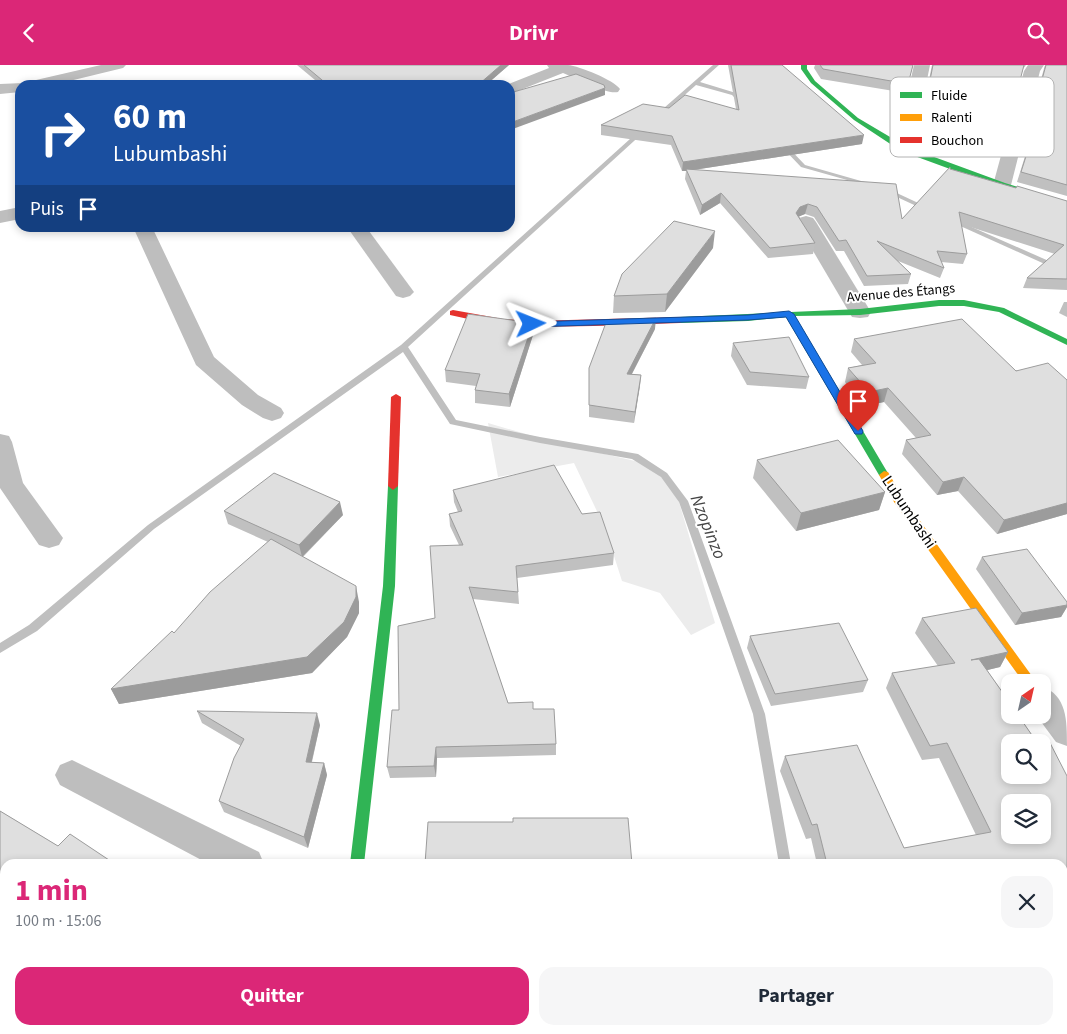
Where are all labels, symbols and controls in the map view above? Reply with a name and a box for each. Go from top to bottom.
text: Drivr [509,17,558,49]
icon: back [15,19,43,47]
icon: search [1024,19,1052,47]
legend [890,77,1054,157]
text: Fluide [931,86,967,106]
text: 60 m [113,92,187,142]
icon: right [30,100,95,165]
text: Ralenti [931,108,972,128]
text: Bouchon [931,131,984,151]
text: Lubumbashi [113,138,227,170]
icon: arrive [74,195,102,223]
text: Puis [30,196,64,223]
street label: Avenue des Étangs [846,278,956,308]
position arrow [504,297,556,349]
pin [837,380,879,431]
icon: arrive [844,387,872,415]
street label: Lubumbashi [877,471,941,553]
water label: Nzopinzo [684,491,732,563]
north arrow [1001,674,1051,724]
map controls [1001,674,1051,844]
button: search [1001,734,1051,784]
button: layers [1001,794,1051,844]
text: 1 min [15,869,88,912]
button: close [1001,876,1053,928]
text: 100 m · 15:06 [15,910,102,932]
button: Quitter [15,967,529,1025]
button: Partager [539,967,1053,1025]

